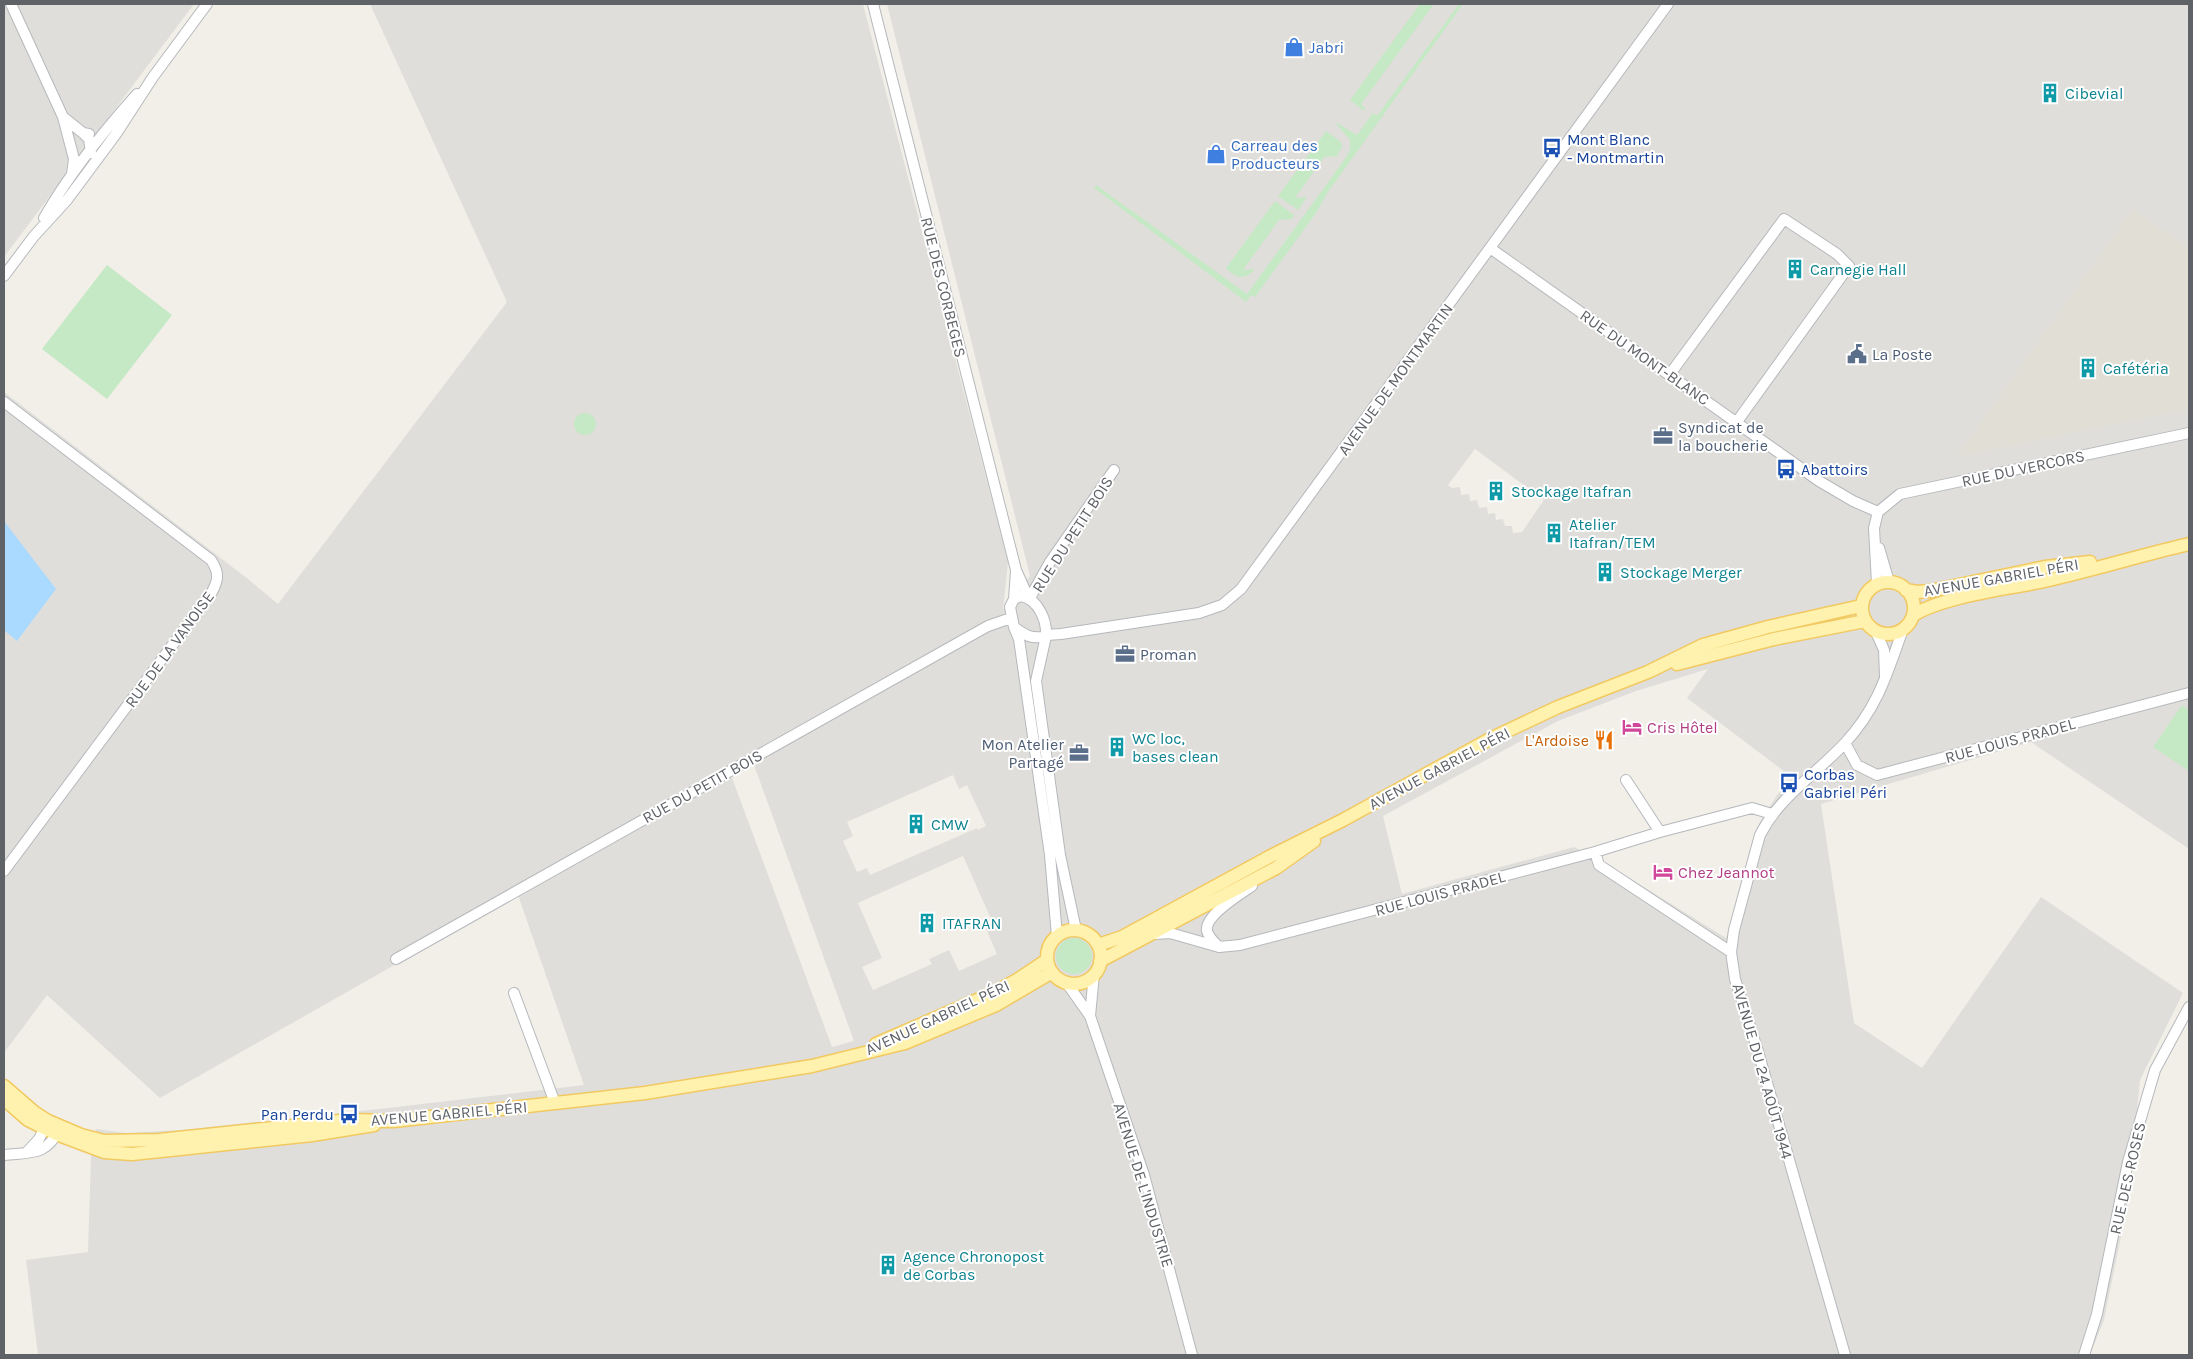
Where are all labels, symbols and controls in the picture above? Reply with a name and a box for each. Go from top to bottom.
shop icon: Jabri [1283,36,1305,58]
place label: Jabri [1309,38,1344,57]
building icon: Cibevial [2039,82,2061,104]
place label: Cibevial [2065,84,2123,103]
place label: Mont Blanc - Montmartin [1567,130,1664,167]
place label: Carreau des Producteurs [1231,136,1320,173]
bus stop icon: Mont Blanc - Montmartin [1541,137,1563,159]
shop icon: Carreau des Producteurs [1205,143,1227,165]
street label: RUE DES CORBEGES [917,215,970,359]
building icon: Carnegie Hall [1784,258,1806,280]
place label: Carnegie Hall [1810,260,1907,279]
street label: AVENUE DE MONTMARTIN [1334,300,1457,459]
street label: RUE DU MONT-BLANC [1576,306,1713,409]
public building icon: La Poste [1846,343,1868,365]
place label: La Poste [1872,345,1932,364]
building icon: Cafétéria [2077,357,2099,379]
place label: Cafétéria [2103,359,2169,378]
place label: Syndicat de la boucherie [1678,418,1768,455]
office icon: Syndicat de la boucherie [1652,425,1674,447]
street label: RUE DU VERCORS [1960,446,2086,491]
bus stop icon: Abattoirs [1775,458,1797,480]
place label: Abattoirs [1801,460,1868,479]
street label: RUE DU PETIT BOIS [1028,473,1117,596]
building icon: Stockage Itafran [1485,480,1507,502]
place label: Stockage Itafran [1511,482,1632,501]
place label: Atelier Itafran/TEM [1569,515,1656,552]
building icon: Atelier Itafran/TEM [1543,522,1565,544]
street label: AVENUE GABRIEL PÉRI [1922,555,2080,600]
building icon: Stockage Merger [1594,561,1616,583]
place label: Stockage Merger [1620,563,1742,582]
street label: RUE DE LA VANOISE [121,587,218,711]
office icon: Proman [1114,643,1136,665]
place label: Proman [1140,645,1197,664]
street label: RUE LOUIS PRADEL [1943,714,2078,767]
hotel icon: Cris Hôtel [1621,716,1643,738]
place label: Cris Hôtel [1647,718,1718,737]
street label: AVENUE GABRIEL PÉRI [1365,723,1513,814]
place label: WC loc, bases clean [1132,729,1219,766]
restaurant icon: L'Ardoise [1593,729,1615,751]
place label: L'Ardoise [1525,731,1589,750]
place label: Mon Atelier Partagé [982,735,1064,772]
building icon: WC loc, bases clean [1106,736,1128,758]
office icon: Mon Atelier Partagé [1068,742,1090,764]
street label: RUE DU PETIT BOIS [639,746,766,827]
place label: Corbas Gabriel Péri [1804,765,1887,802]
bus stop icon: Corbas Gabriel Péri [1778,772,1800,794]
building icon: CMW [905,813,927,835]
place label: CMW [931,815,969,834]
hotel icon: Chez Jeannot [1652,861,1674,883]
place label: Chez Jeannot [1678,863,1775,882]
street label: RUE LOUIS PRADEL [1373,867,1508,920]
building icon: ITAFRAN [916,912,938,934]
place label: ITAFRAN [942,914,1001,933]
street label: AVENUE GABRIEL PÉRI [862,976,1012,1059]
street label: AVENUE DU 24 AOÛT 1944 [1728,981,1797,1161]
street label: AVENUE GABRIEL PÉRI [370,1097,528,1130]
street label: AVENUE DE L'INDUSTRIE [1109,1100,1178,1270]
bus stop icon: Pan Perdu [338,1103,360,1125]
place label: Pan Perdu [261,1105,334,1124]
street label: RUE DES ROSES [2105,1120,2150,1236]
place label: Agence Chronopost de Corbas [903,1247,1044,1284]
building icon: Agence Chronopost de Corbas [877,1254,899,1276]

